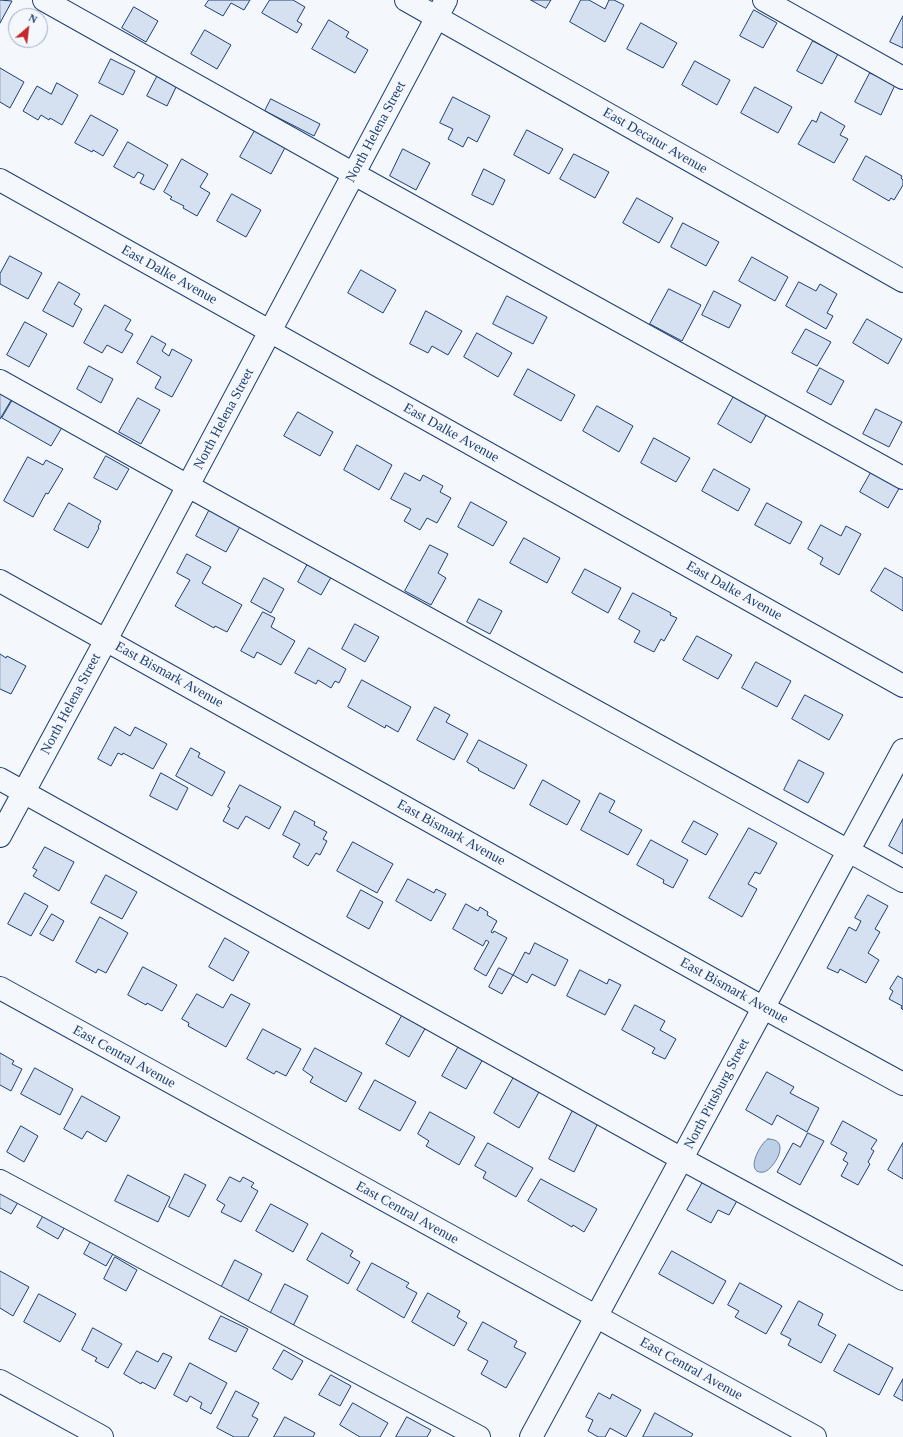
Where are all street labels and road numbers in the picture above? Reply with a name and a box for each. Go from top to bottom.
street label: North Helena Street [342,79,410,185]
street label: East Decatur Avenue [600,104,710,178]
street label: East Dalke Avenue [118,242,220,308]
street label: North Helena Street [190,366,258,472]
street label: East Dalke Avenue [400,400,502,466]
street label: East Dalke Avenue [683,558,785,624]
street label: East Bismark Avenue [112,638,226,712]
street label: North Helena Street [37,651,105,757]
street label: East Bismark Avenue [394,796,508,870]
street label: East Bismark Avenue [677,954,791,1028]
street label: East Central Avenue [70,1022,178,1092]
street label: North Pittsburg Street [681,1036,753,1152]
street label: East Central Avenue [353,1178,461,1248]
street label: East Central Avenue [637,1334,745,1404]

